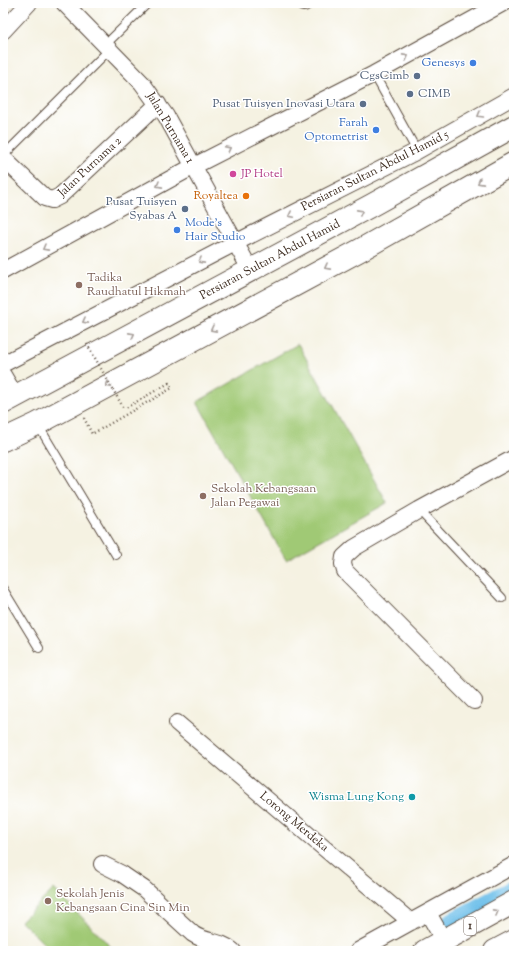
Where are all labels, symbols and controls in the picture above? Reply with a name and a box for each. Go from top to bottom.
one-way arrow [402,54,409,62]
place label: Genesys [422,54,465,72]
marker: Genesys [468,58,478,68]
place label: CgsCimb [360,67,409,85]
marker: CgsCimb [412,71,422,81]
place label: CIMB [418,85,451,103]
street label: Jalan Purnama 1 [141,88,198,167]
marker: CIMB [405,89,415,99]
place label: Pusat Tuisyen Inovasi Utara [212,95,355,113]
marker: Pusat Tuisyen Inovasi Utara [358,99,368,109]
one-way arrow [477,111,484,118]
place label: Farah Optometrist [304,114,368,146]
marker: Farah Optometrist [371,125,381,135]
street label: Persiaran Sultan Abdul Hamid 5 [298,126,452,216]
street label: Jalan Purnama 2 [53,132,126,202]
one-way arrow [224,146,232,154]
place label: JP Hotel [240,165,283,183]
marker: JP Hotel [228,169,238,179]
one-way arrow [477,177,484,184]
one-way arrow [156,181,163,188]
place label: Royaltea [194,187,238,205]
marker: Royaltea [241,191,251,201]
place label: Pusat Tuisyen Syabas A [106,193,177,225]
marker: Pusat Tuisyen Syabas A [180,204,190,214]
one-way arrow [356,209,363,216]
one-way arrow [288,210,295,218]
place label: Mode's Hair Studio [185,214,246,246]
street label: Persiaran Sultan Abdul Hamid [197,215,344,305]
marker: Mode's Hair Studio [172,225,182,235]
one-way arrow [42,243,49,250]
one-way arrow [197,256,205,264]
one-way arrow [324,262,332,270]
place label: Tadika Raudhatul Hikmah [87,269,186,301]
marker: Tadika Raudhatul Hikmah [74,280,84,290]
one-way arrow [82,316,90,324]
one-way arrow [210,324,217,331]
one-way arrow [128,332,135,339]
one-way arrow [105,380,112,388]
place label: Sekolah Kebangsaan Jalan Pegawai [210,480,316,512]
marker: Sekolah Kebangsaan Jalan Pegawai [198,491,208,501]
street label: Lorong Merdeka [255,788,333,857]
place label: Wisma Lung Kong [308,788,404,806]
marker: Wisma Lung Kong [407,792,417,802]
place label: Sekolah Jenis Kebangsaan Cina Sin Min [56,885,190,917]
marker: Sekolah Jenis Kebangsaan Cina Sin Min [43,896,53,906]
one-way arrow [492,909,499,916]
road number: 1 [464,917,476,935]

